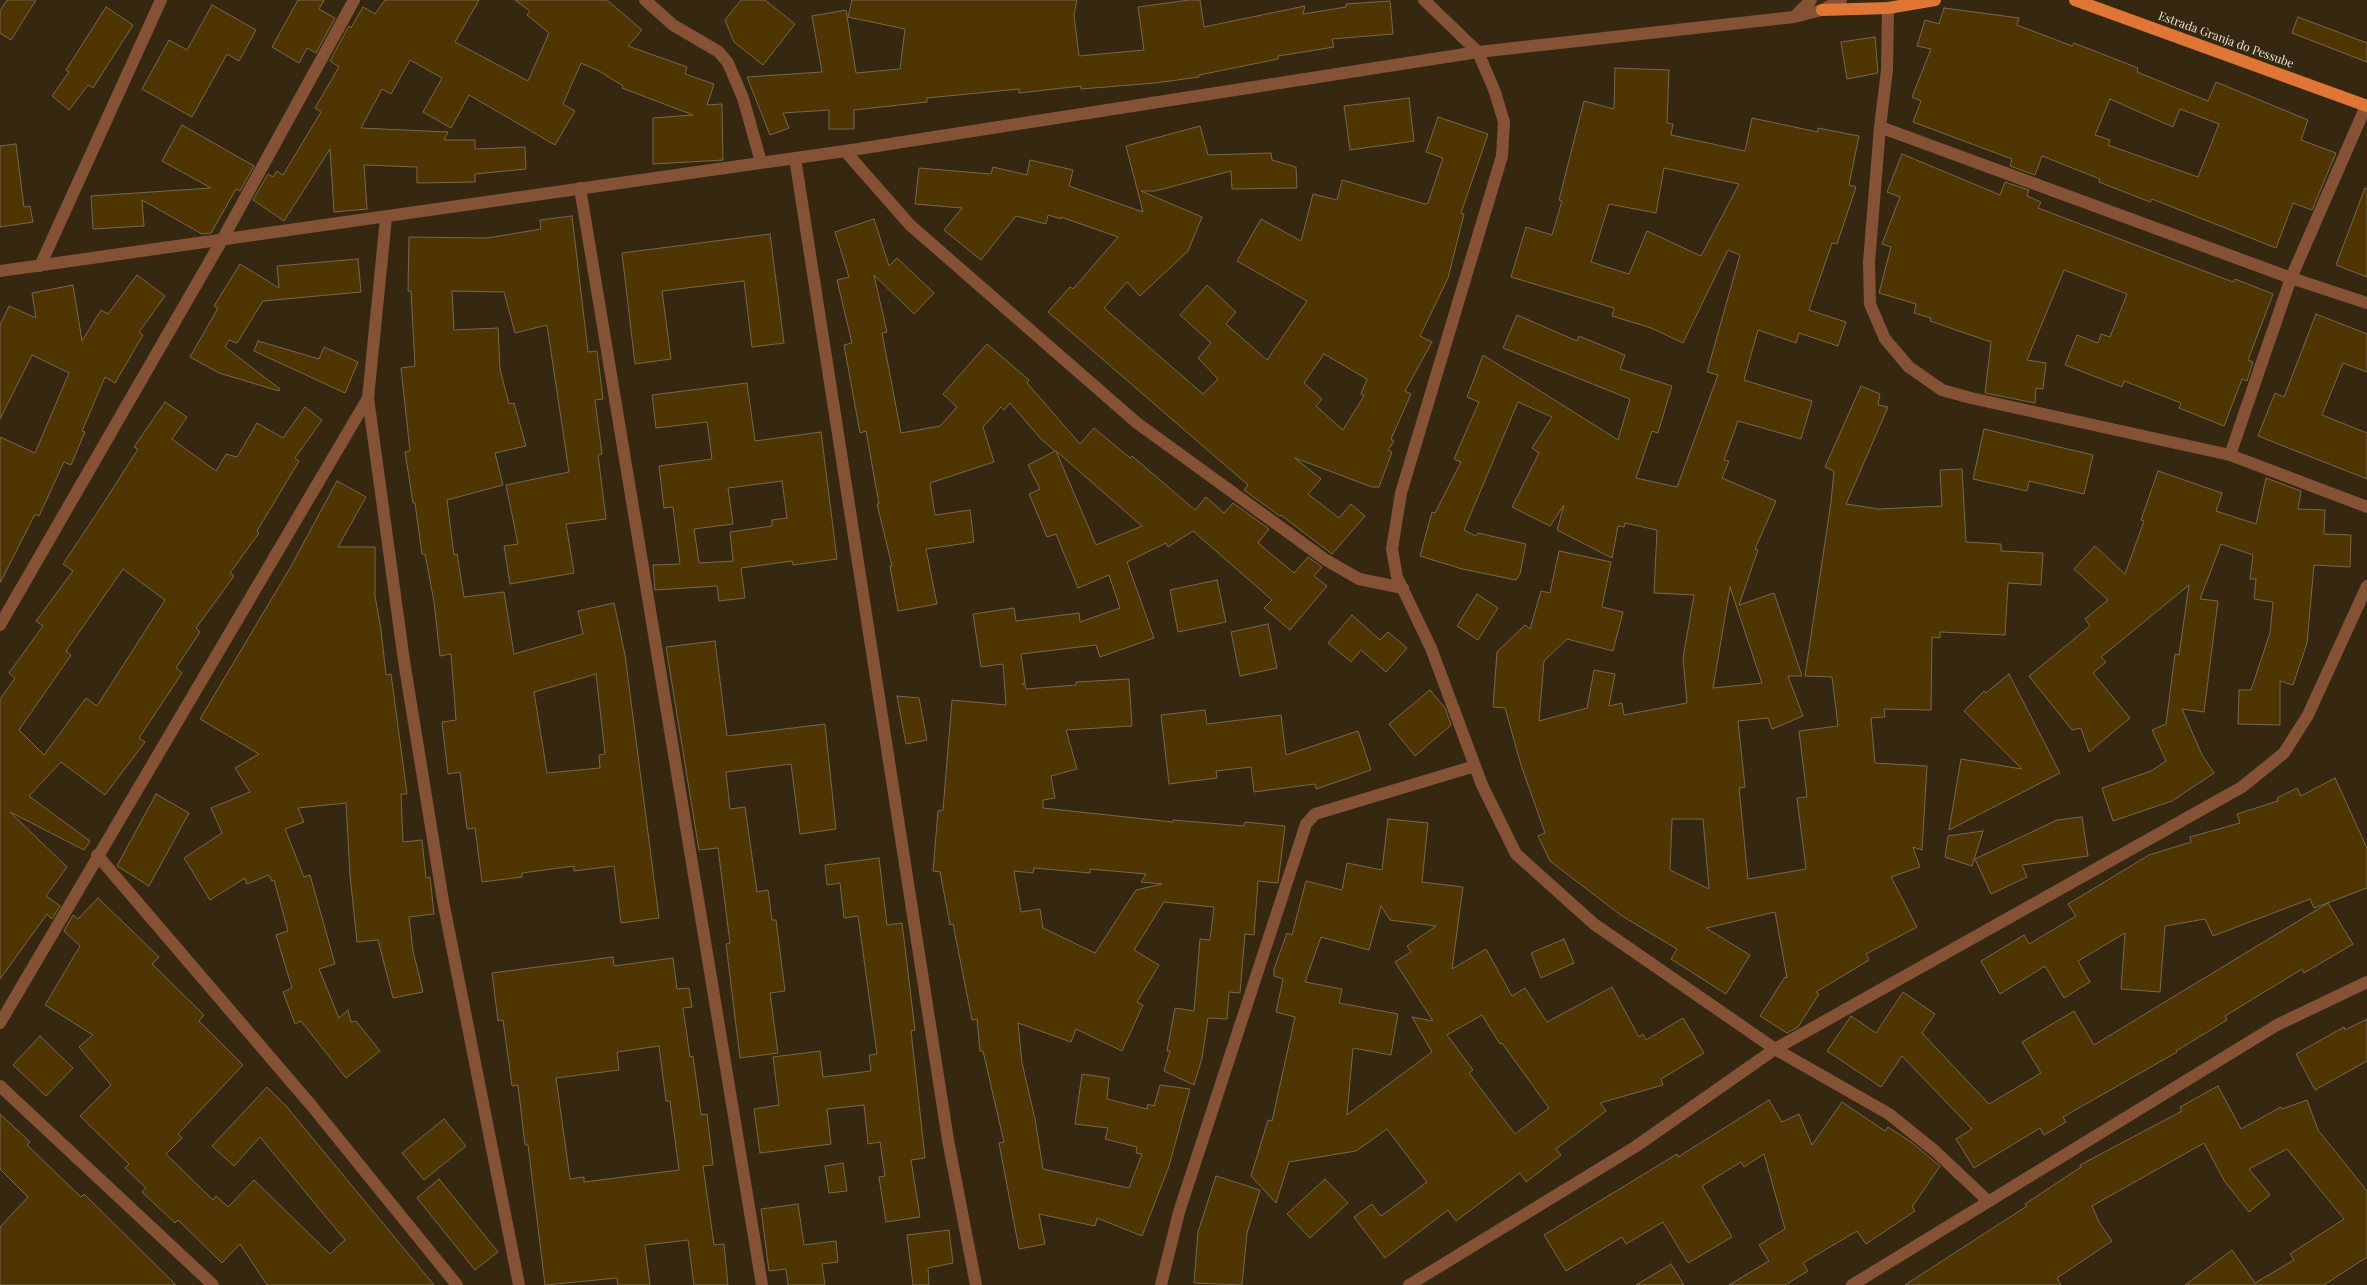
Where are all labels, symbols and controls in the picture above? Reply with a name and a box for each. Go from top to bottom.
street label: Estrada Granja do Pessube [2156,9,2296,71]

